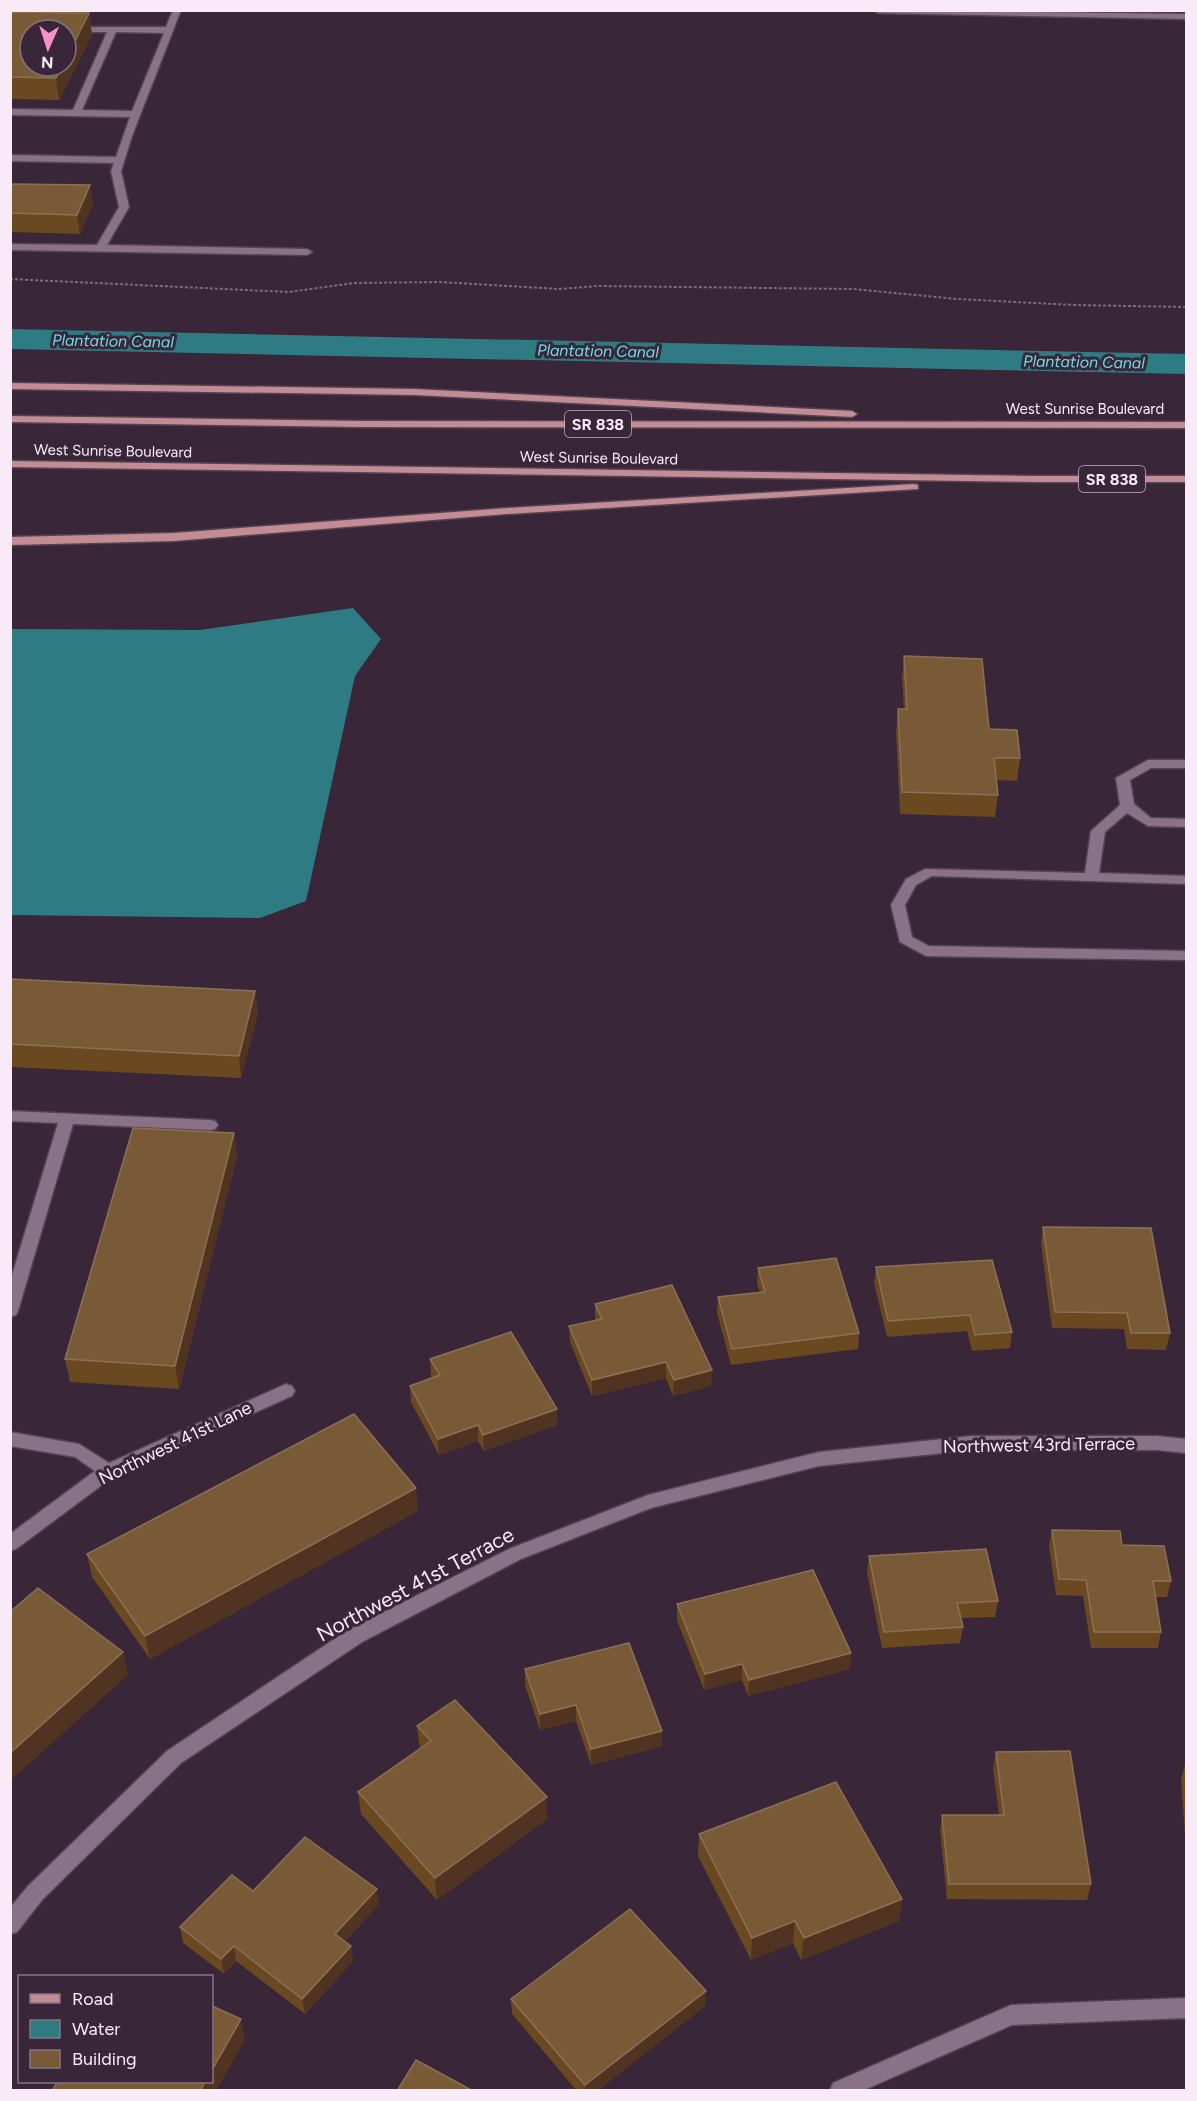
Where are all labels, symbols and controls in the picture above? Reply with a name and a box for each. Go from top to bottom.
north arrow [18,18,78,78]
text: N [41,53,54,72]
water label: Plantation Canal [52,330,174,352]
water label: Plantation Canal [537,340,659,362]
water label: Plantation Canal [1023,351,1145,373]
street label: West Sunrise Boulevard [1006,400,1164,418]
road number: SR 838 [565,411,631,437]
street label: West Sunrise Boulevard [34,441,192,461]
street label: West Sunrise Boulevard [520,448,678,468]
road number: SR 838 [1079,466,1145,492]
street label: Northwest 41st Lane [95,1396,255,1490]
street label: Northwest 43rd Terrace [943,1432,1135,1458]
street label: Northwest 41st Terrace [312,1521,518,1647]
legend [18,1975,213,2083]
text: Road [72,1988,113,2010]
text: Water [72,2018,120,2040]
text: Building [72,2048,137,2070]

